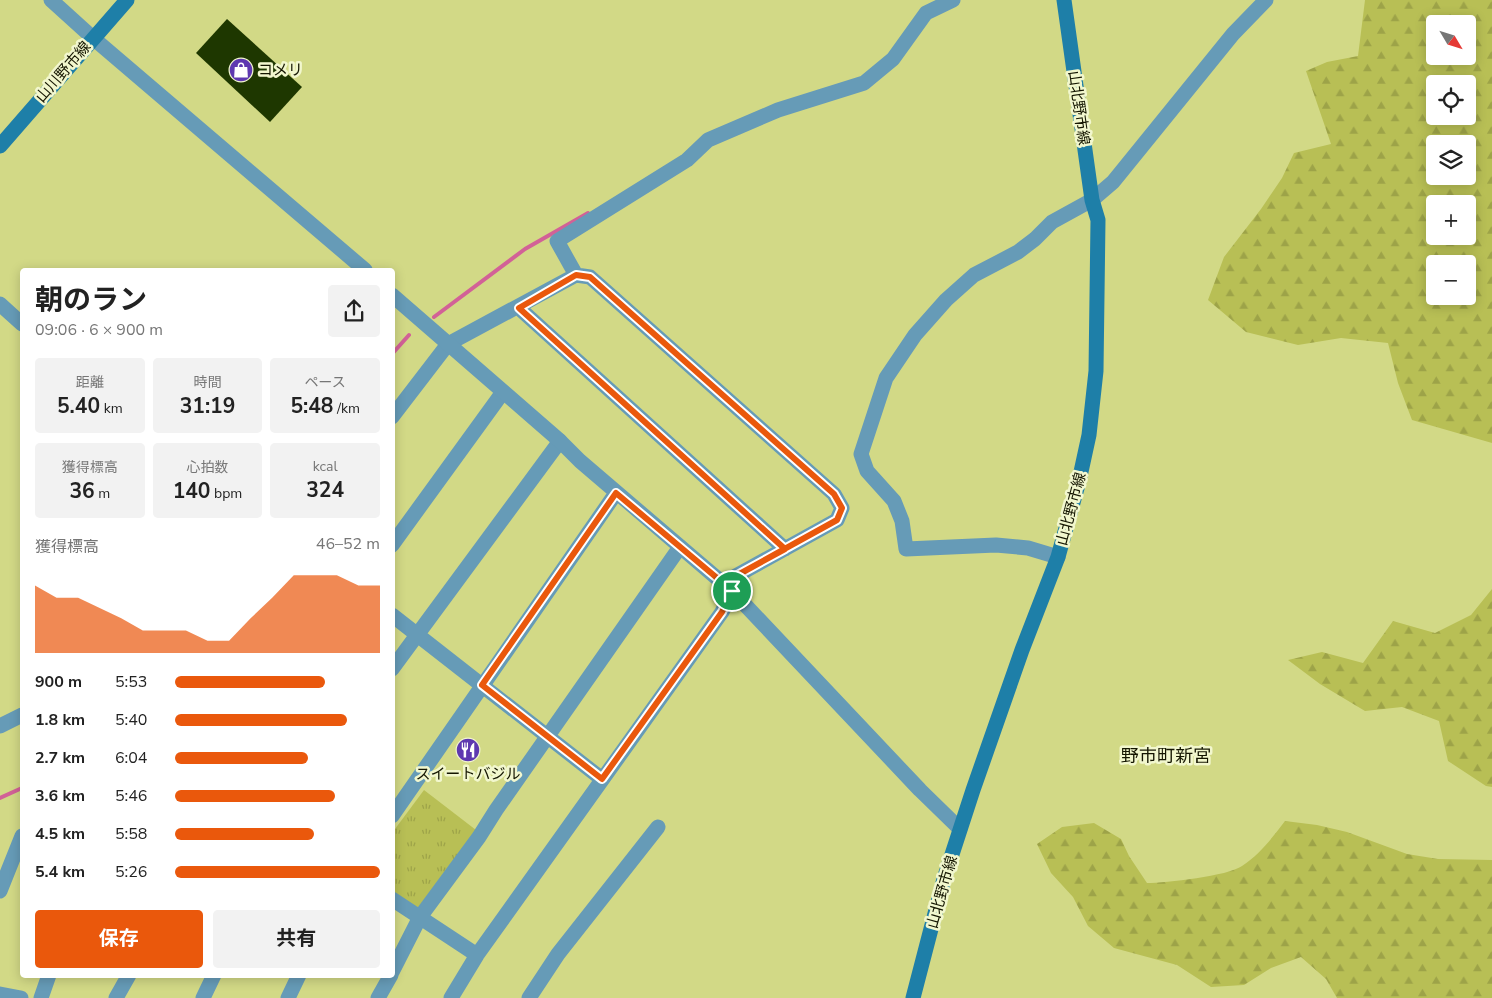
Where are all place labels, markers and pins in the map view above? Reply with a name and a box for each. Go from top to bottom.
shop icon: コメリ [228,57,254,83]
place label: コメリ [258,60,303,80]
pin [711,570,753,612]
restaurant icon: スイートバジル [455,737,481,763]
place label: スイートバジル [415,764,521,784]

